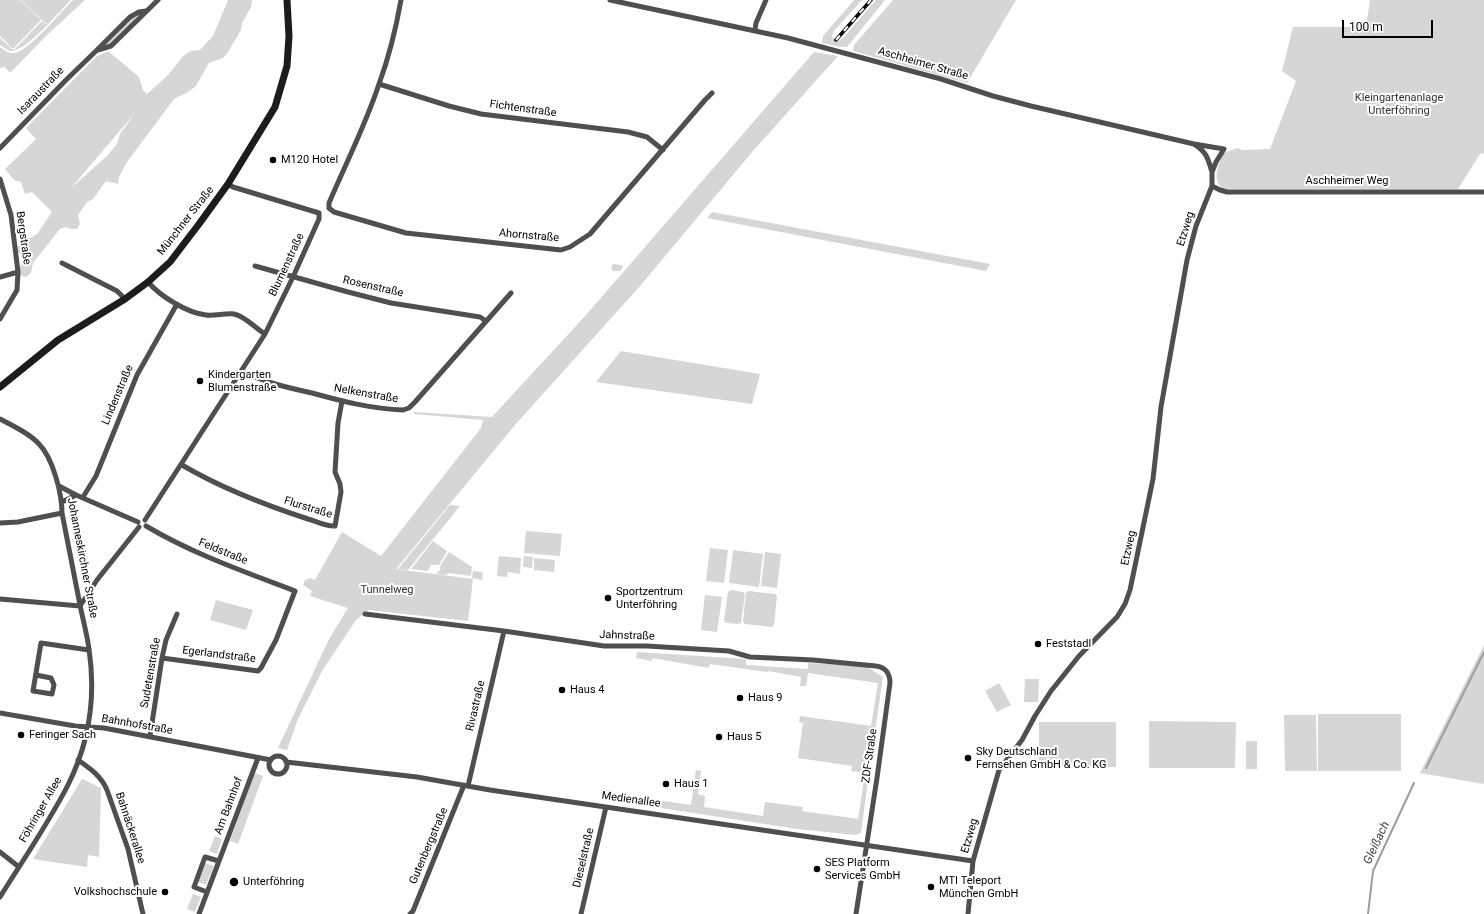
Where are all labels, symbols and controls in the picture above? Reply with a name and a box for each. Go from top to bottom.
scale bar [1344,12,1435,38]
text: 100 m [1349,20,1383,34]
street label: Aschheimer Straße [876,45,970,83]
street label: Isaraustraße [15,64,67,118]
park label: Kleingartenanlage Unterföhring [1355,91,1443,117]
street label: Fichtenstraße [489,98,557,120]
place label: M120 Hotel [281,153,338,167]
marker: M120 Hotel [268,155,278,165]
street label: Aschheimer Weg [1306,174,1388,188]
street label: Münchner Straße [155,184,217,258]
street label: Etzweg [1174,210,1198,248]
street label: Bergstraße [13,211,33,265]
street label: Ahornstraße [498,227,560,245]
street label: Blumenstraße [267,231,307,299]
street label: Rosenstraße [341,274,405,300]
street label: Lindenstraße [99,363,137,427]
place label: Kindergarten Blumenstraße [208,368,276,394]
marker: Kindergarten Blumenstraße [195,376,205,386]
street label: Nelkenstraße [333,382,399,406]
street label: Flurstraße [282,494,334,522]
street label: Johanneskirchner Straße [64,497,100,619]
street label: Etzweg [1119,529,1139,567]
street label: Feldstraße [197,536,249,568]
park label: Tunnelweg [360,583,414,597]
place label: Sportzentrum Unterföhring [616,585,683,611]
marker: Sportzentrum Unterföhring [603,593,613,603]
street label: Jahnstraße [599,628,655,644]
street label: Sudetenstraße [138,637,164,709]
place label: Feststadl [1046,637,1091,651]
marker: Feststadl [1033,639,1043,649]
street label: Egerlandstraße [181,644,257,666]
street label: Rivastraße [464,679,488,733]
place label: Haus 4 [570,683,604,697]
marker: Haus 4 [557,685,567,695]
place label: Haus 9 [748,691,782,705]
marker: Haus 9 [735,693,745,703]
street label: Bahnhofstraße [100,712,174,738]
place label: Feringer Sach [29,728,96,742]
street label: ZDF-Straße [860,728,880,784]
marker: Feringer Sach [16,730,26,740]
place label: Haus 5 [727,730,761,744]
marker: Haus 5 [714,732,724,742]
place label: Sky Deutschland Fernsehen GmbH & Co. KG [976,745,1107,771]
marker: Sky Deutschland Fernsehen GmbH & Co. KG [963,753,973,763]
street label: Föhringer Allee [17,775,65,845]
street label: Am Bahnhof [212,775,246,837]
place label: Haus 1 [674,777,708,791]
marker: Haus 1 [661,779,671,789]
street label: Medienallee [601,789,661,811]
street label: Bahnäckerallee [112,791,148,865]
street label: Gutenbergstraße [407,806,451,886]
street label: Etzweg [959,817,981,855]
water label: Gleißach [1361,819,1393,867]
street label: Dieselstraße [571,827,597,889]
place label: SES Platform Services GmbH [825,856,900,882]
marker: SES Platform Services GmbH [812,864,822,874]
place label: MTI Teleport München GmbH [939,874,1018,900]
place label: Unterföhring [243,875,304,889]
marker: Unterföhring [228,876,240,888]
marker: MTI Teleport München GmbH [926,882,936,892]
place label: Volkshochschule [74,885,157,899]
marker: Volkshochschule [160,887,170,897]

